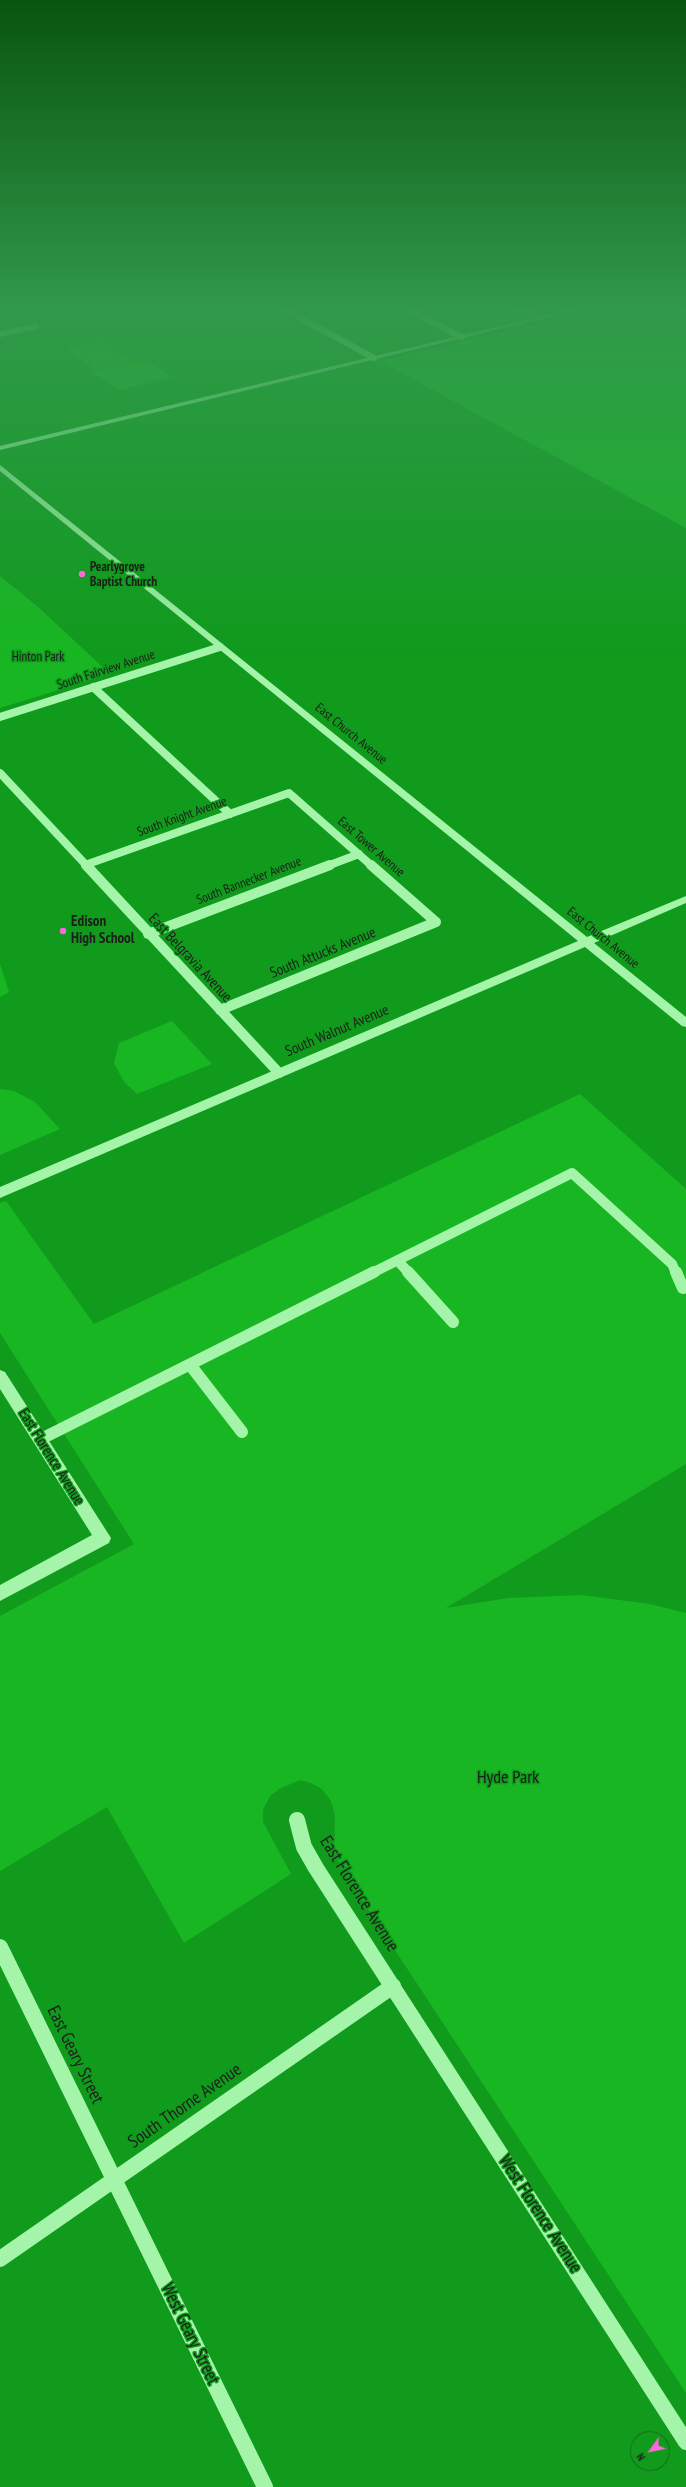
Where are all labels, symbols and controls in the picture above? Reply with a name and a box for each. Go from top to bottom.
place label: Pearlygrove Baptist Church [90,559,157,590]
marker: Pearlygrove Baptist Church [77,569,87,579]
street label: South Fairview Avenue [55,647,157,693]
park label: Hinton Park [12,649,64,665]
street label: East Church Avenue [312,700,390,768]
street label: South Knight Avenue [135,794,229,840]
street label: East Tower Avenue [334,814,408,880]
street label: South Bannecker Avenue [194,854,304,908]
street label: East Church Avenue [564,904,642,972]
street label: East Belgravia Avenue [144,910,236,1006]
place label: Edison High School [71,913,134,948]
street label: South Attucks Avenue [268,924,378,982]
marker: Edison High School [58,926,68,936]
street label: South Walnut Avenue [283,1001,391,1061]
street label: East Florence Avenue [14,1405,88,1509]
park label: Hyde Park [477,1767,539,1789]
street label: East Florence Avenue [315,1832,403,1956]
street label: East Geary Street [42,2003,108,2107]
street label: South Thorne Avenue [124,2059,246,2153]
street label: West Florence Avenue [494,2151,586,2277]
street label: West Geary Street [156,2280,224,2388]
north arrow [630,2431,670,2471]
text: N [633,2451,648,2463]

